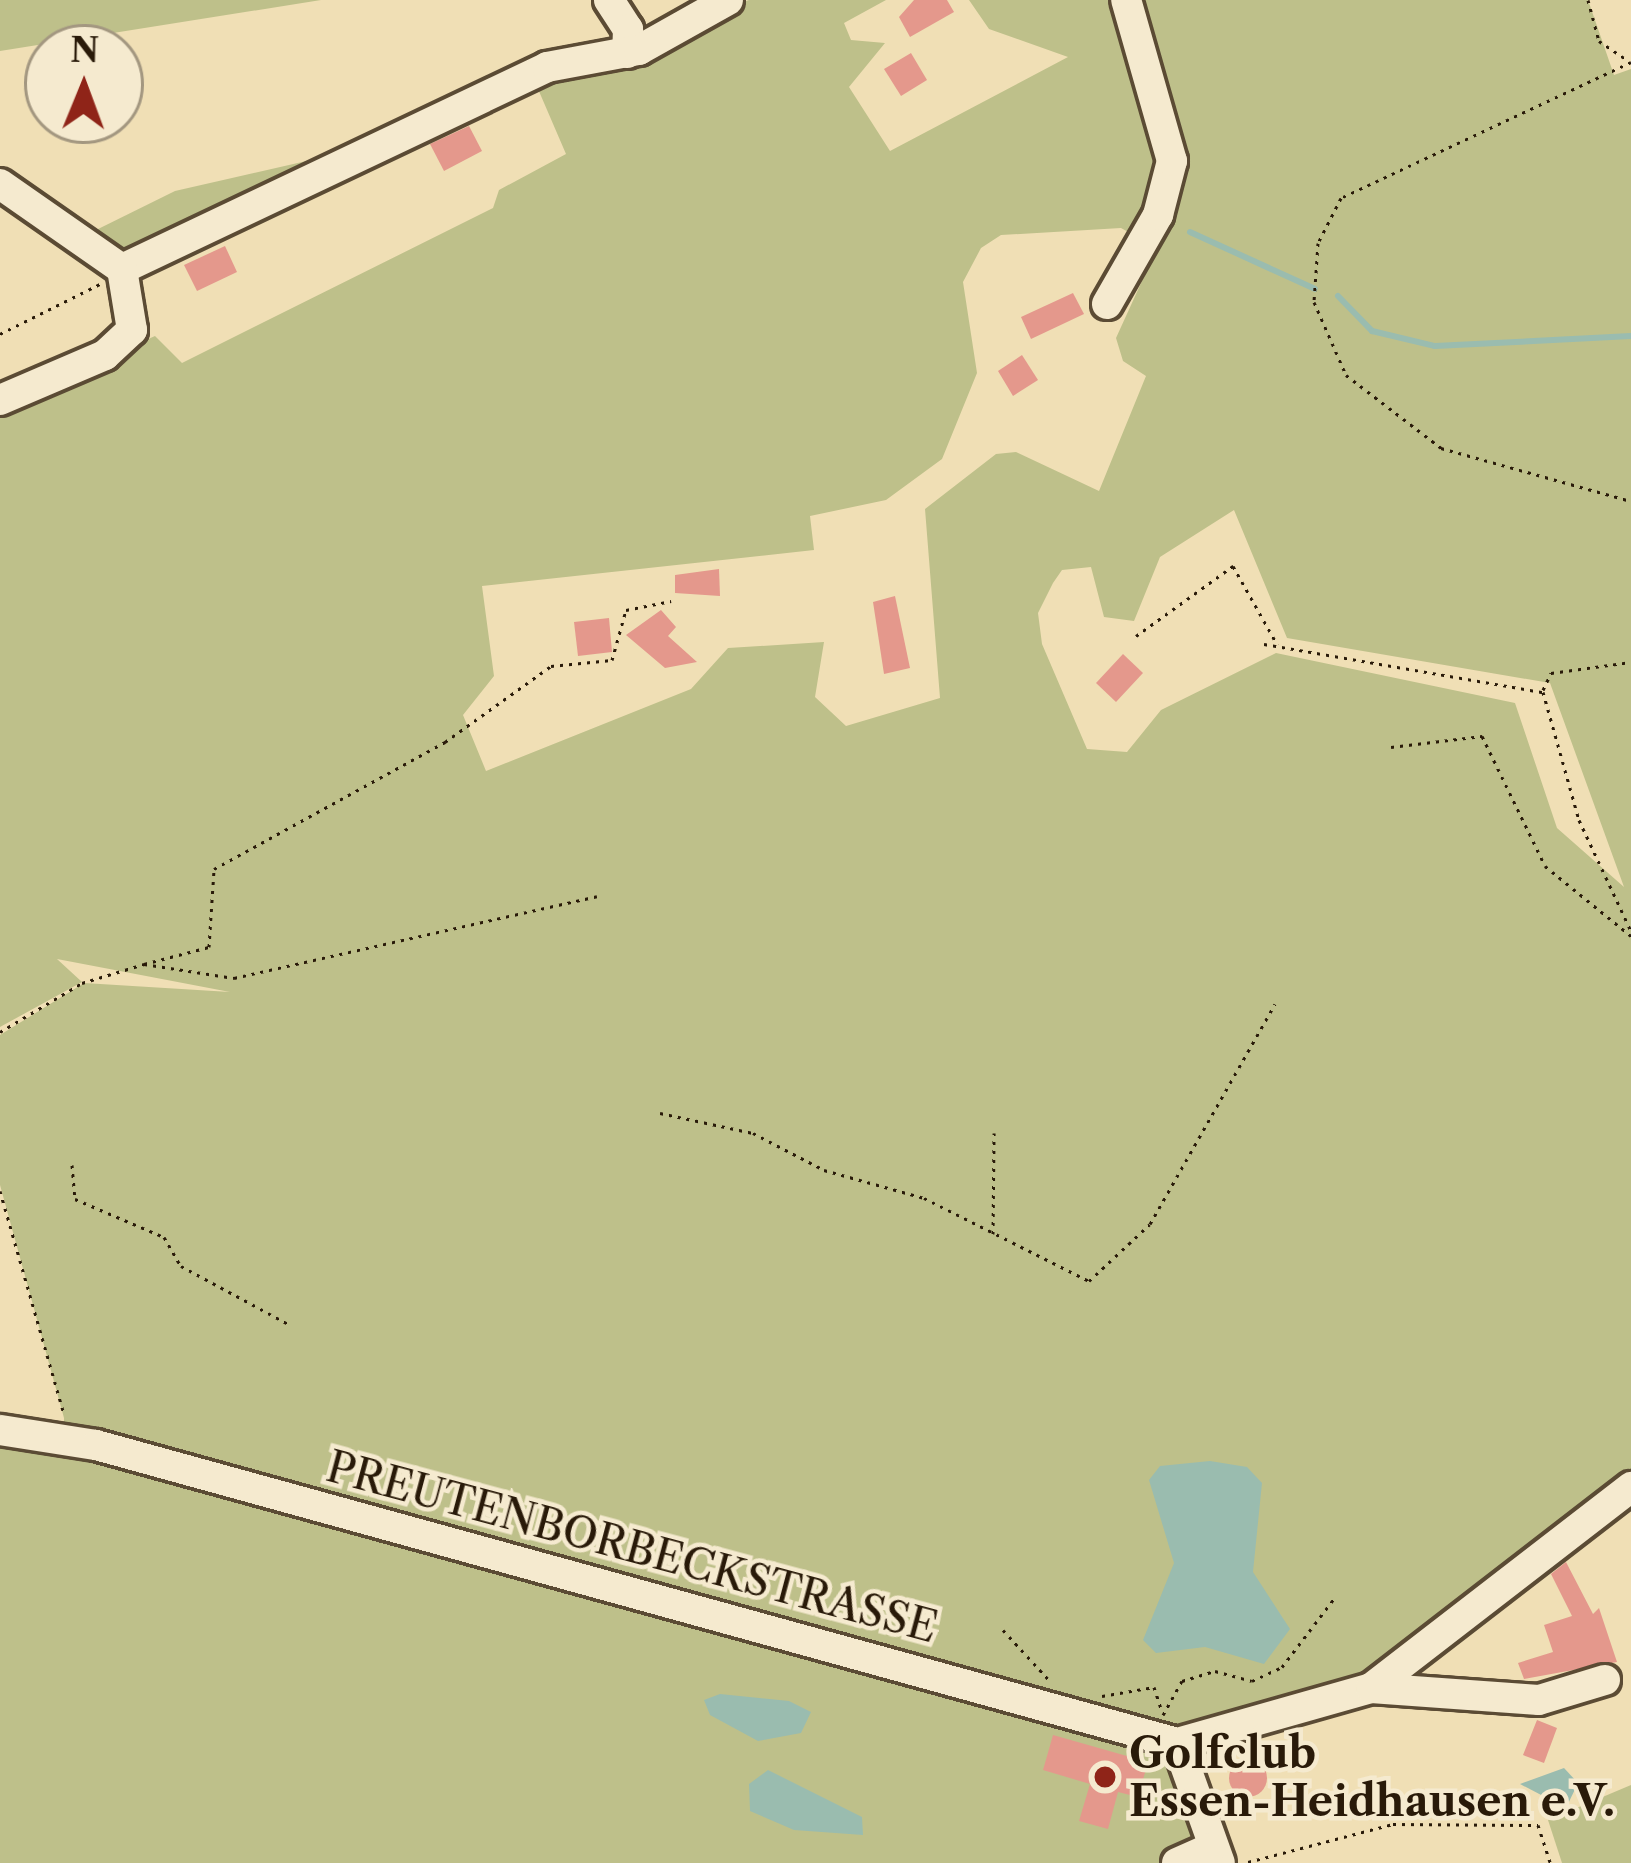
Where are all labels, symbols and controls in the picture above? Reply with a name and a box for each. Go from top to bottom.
north arrow [24,24,144,144]
text: N [70,30,99,71]
street label: PREUTENBORBECKSTRASSE [321,1441,943,1653]
place label: Golfclub Essen-Heidhausen e.V. [1129,1728,1615,1826]
marker: Golfclub Essen-Heidhausen e.V. [1092,1764,1118,1790]

